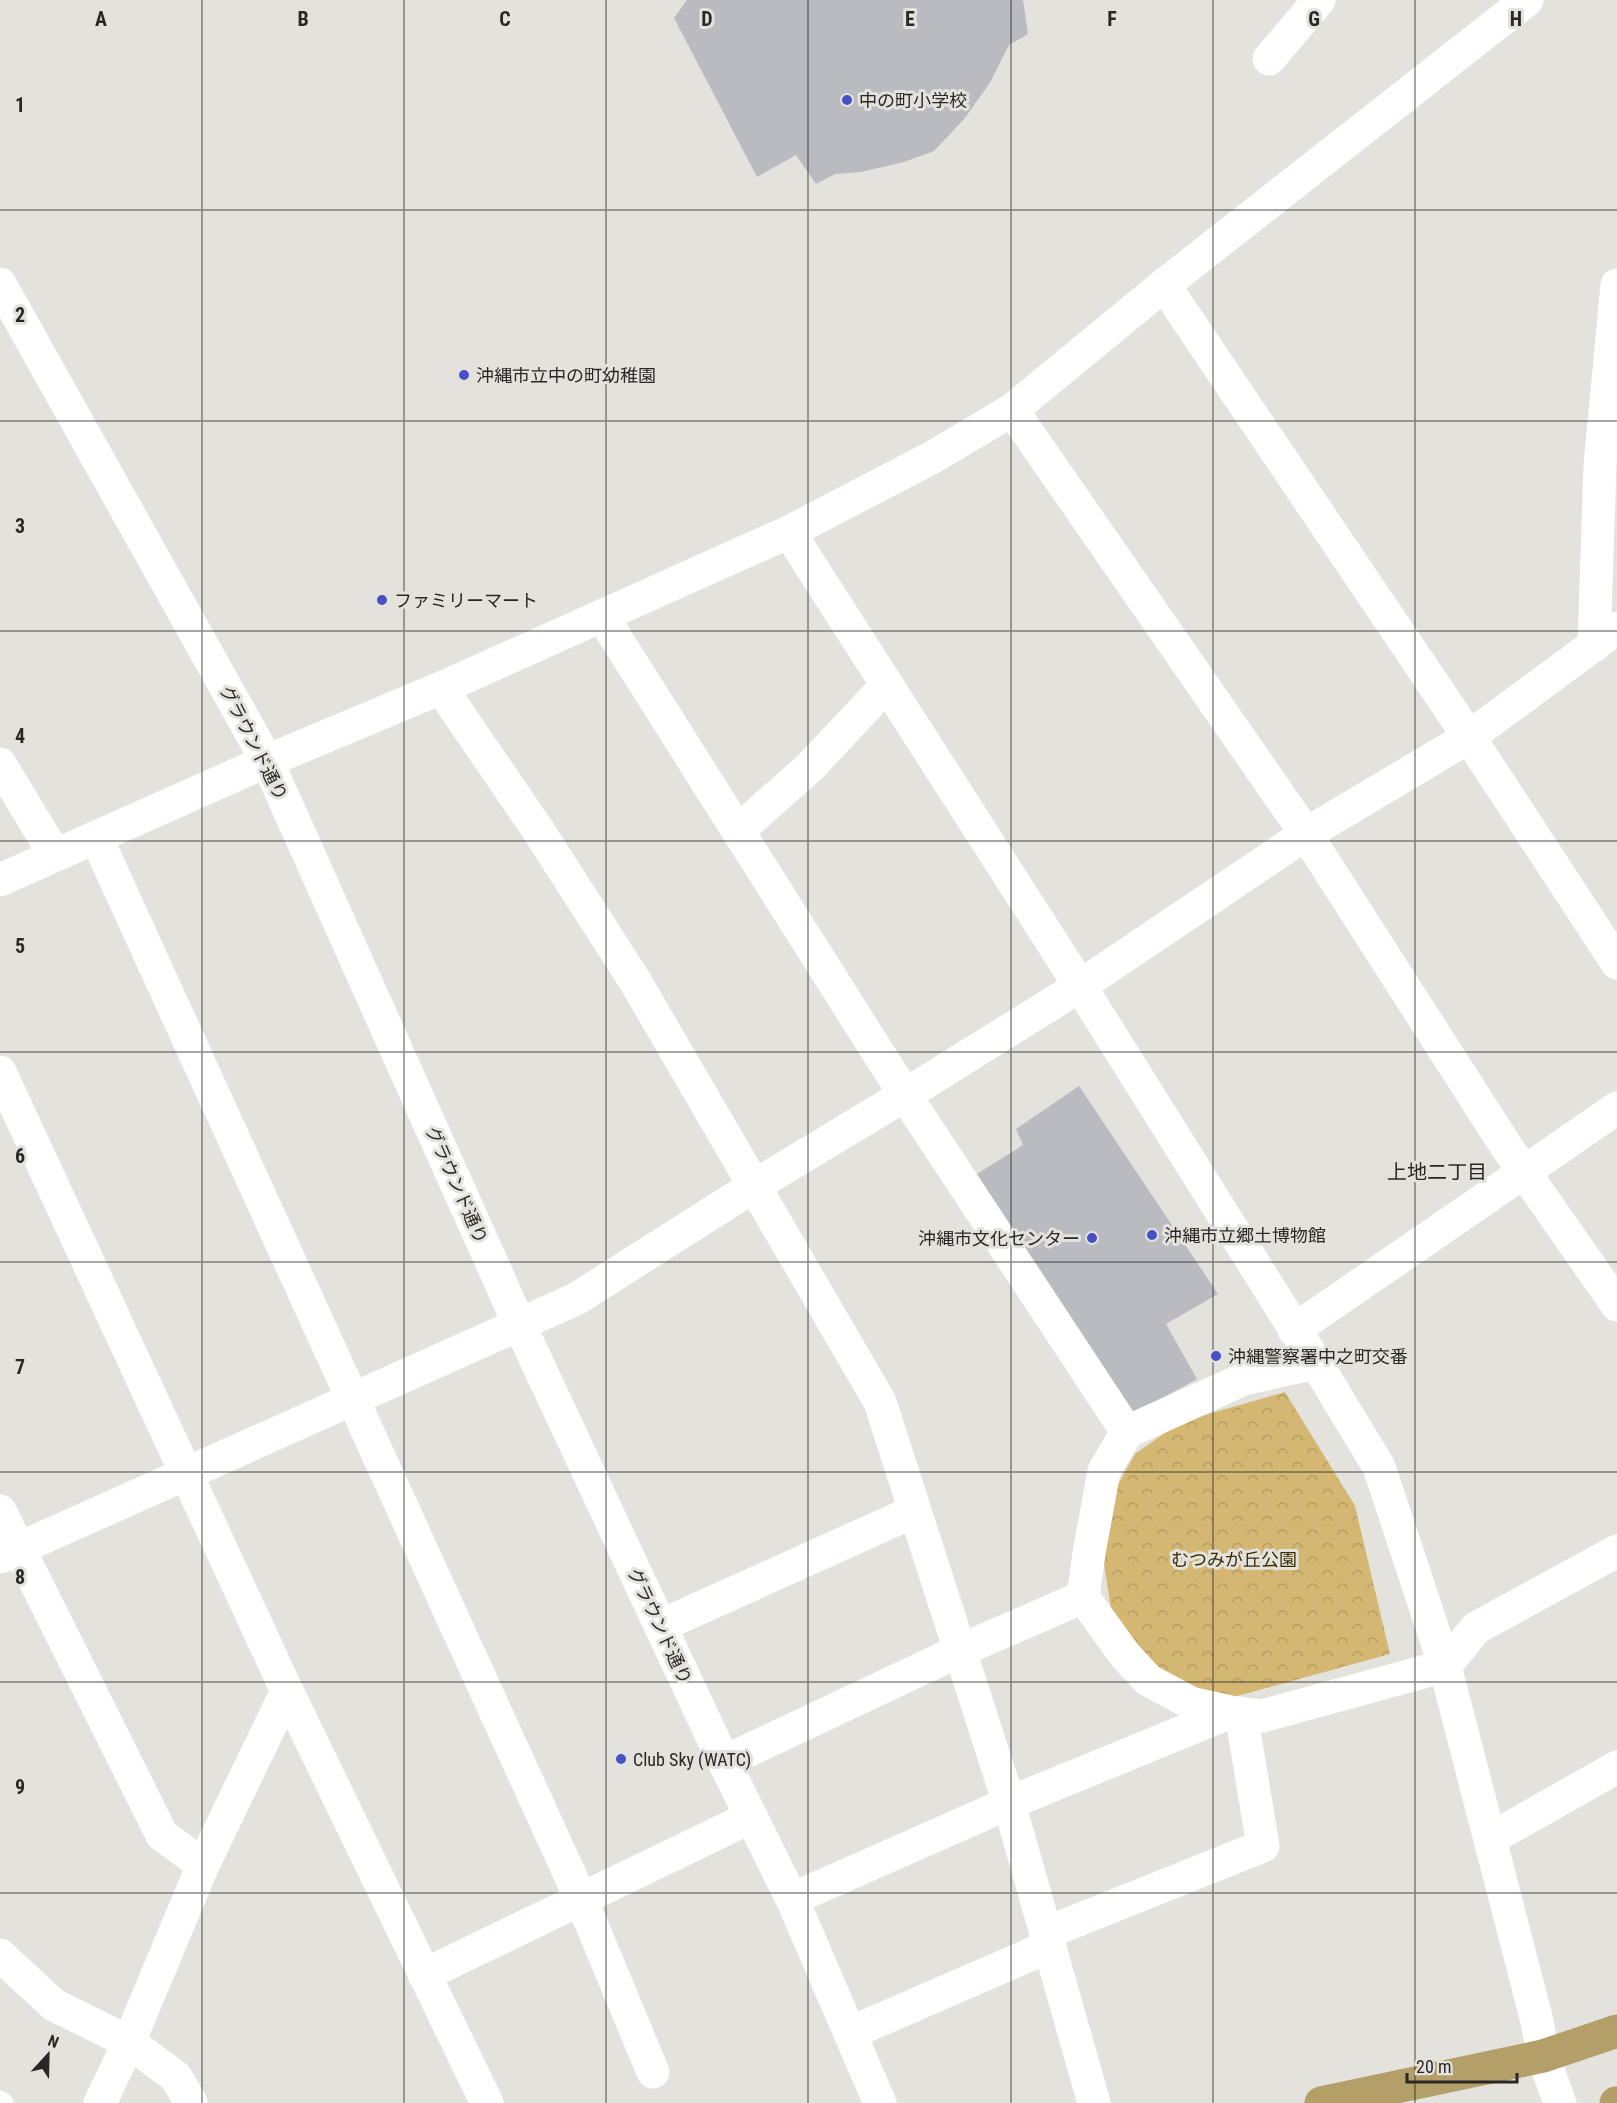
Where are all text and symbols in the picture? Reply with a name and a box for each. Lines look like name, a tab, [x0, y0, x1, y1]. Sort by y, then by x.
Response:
text: A	[95, 7, 107, 31]
text: B	[297, 7, 309, 31]
text: C	[499, 7, 511, 31]
text: D	[701, 7, 713, 31]
text: E	[905, 7, 915, 31]
text: F	[1107, 7, 1117, 31]
text: G	[1308, 7, 1320, 31]
text: H	[1510, 7, 1522, 31]
place label: 中の町小学校	[859, 90, 967, 111]
text: 1	[15, 93, 25, 117]
marker: 中の町小学校	[840, 93, 854, 107]
text: 2	[15, 303, 25, 327]
place label: 沖縄市立中の町幼稚園	[476, 365, 656, 386]
marker: 沖縄市立中の町幼稚園	[457, 368, 471, 382]
text: 3	[15, 514, 25, 538]
place label: ファミリーマート	[394, 590, 538, 611]
marker: ファミリーマート	[375, 593, 389, 607]
street label: グラウンド通り	[216, 682, 292, 804]
text: 4	[15, 724, 25, 748]
text: 5	[15, 934, 25, 958]
street label: グラウンド通り	[422, 1123, 492, 1247]
text: 6	[15, 1144, 25, 1168]
district label: 上地二丁目	[1387, 1160, 1487, 1184]
place label: 沖縄市立郷土博物館	[1164, 1225, 1326, 1246]
place label: 沖縄市文化センター	[918, 1228, 1080, 1249]
marker: 沖縄市立郷土博物館	[1145, 1228, 1159, 1242]
marker: 沖縄市文化センター	[1085, 1231, 1099, 1245]
place label: 沖縄警察署中之町交番	[1228, 1346, 1408, 1367]
marker: 沖縄警察署中之町交番	[1209, 1349, 1223, 1363]
text: 7	[15, 1355, 25, 1379]
park label: むつみが丘公園	[1171, 1549, 1297, 1570]
street label: グラウンド通り	[624, 1564, 696, 1688]
text: 8	[15, 1565, 25, 1589]
place label: Club Sky (WATC)	[633, 1749, 751, 1771]
marker: Club Sky (WATC)	[614, 1752, 628, 1766]
text: 9	[15, 1775, 25, 1799]
north arrow	[18, 2025, 78, 2085]
text: N	[45, 2031, 62, 2052]
scale bar	[1407, 2046, 1516, 2084]
text: 20 m	[1416, 2056, 1451, 2077]

